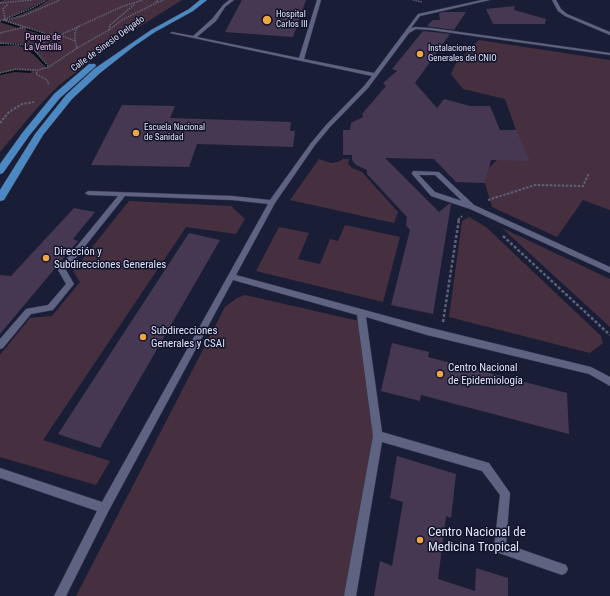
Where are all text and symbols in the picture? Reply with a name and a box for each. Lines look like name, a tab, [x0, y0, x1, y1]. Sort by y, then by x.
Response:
place label: Hospital Carlos III	[276, 10, 308, 31]
street label: Calle de Sinesio Delgado	[69, 14, 147, 74]
marker: Hospital Carlos III	[261, 14, 273, 26]
park label: Parque de La Ventilla	[24, 33, 62, 54]
place label: Instalaciones Generales del CNIO	[428, 44, 497, 65]
marker: Instalaciones Generales del CNIO	[415, 49, 425, 59]
place label: Escuela Nacional de Sanidad	[144, 123, 205, 144]
marker: Escuela Nacional de Sanidad	[131, 128, 141, 138]
place label: Dirección y Subdirecciones Generales	[54, 245, 166, 271]
marker: Dirección y Subdirecciones Generales	[41, 253, 51, 263]
place label: Subdirecciones Generales y CSAI	[151, 324, 225, 350]
marker: Subdirecciones Generales y CSAI	[138, 332, 148, 342]
place label: Centro Nacional de Epidemiología	[448, 361, 523, 387]
marker: Centro Nacional de Epidemiología	[435, 369, 445, 379]
place label: Centro Nacional de Medicina Tropical	[428, 525, 526, 556]
marker: Centro Nacional de Medicina Tropical	[415, 535, 425, 545]

